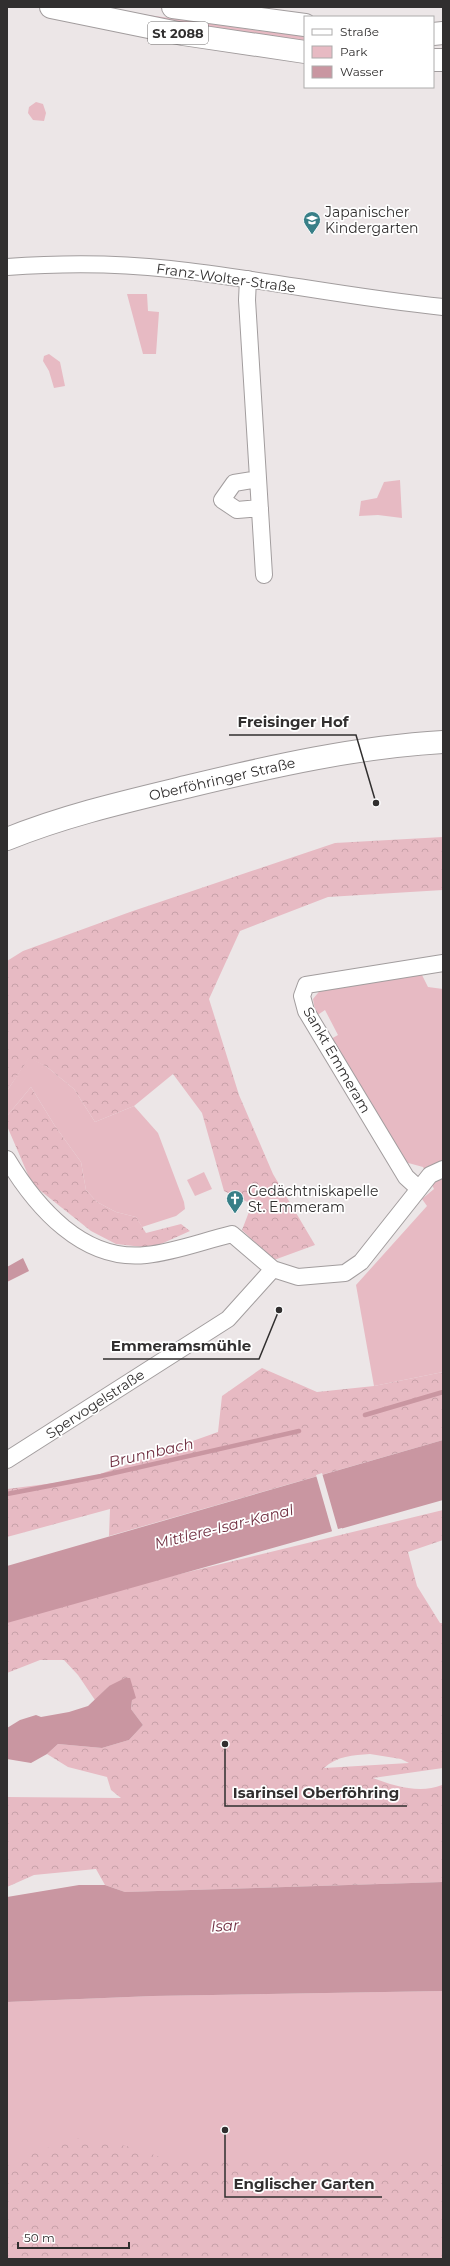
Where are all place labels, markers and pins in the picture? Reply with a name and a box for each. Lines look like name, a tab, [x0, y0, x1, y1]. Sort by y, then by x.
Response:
place label: Japanischer Kindergarten	[324, 203, 419, 237]
school or university icon: Japanischer Kindergarten	[302, 210, 322, 235]
callout: Freisinger Hof	[229, 708, 356, 735]
place label: Gedächtniskapelle St. Emmeram	[248, 1182, 378, 1216]
church icon: Gedächtniskapelle St. Emmeram	[225, 1189, 245, 1214]
callout: Emmeramsmühle	[103, 1332, 259, 1359]
callout: Isarinsel Oberföhring	[225, 1779, 407, 1806]
callout: Englischer Garten	[225, 2170, 382, 2197]

